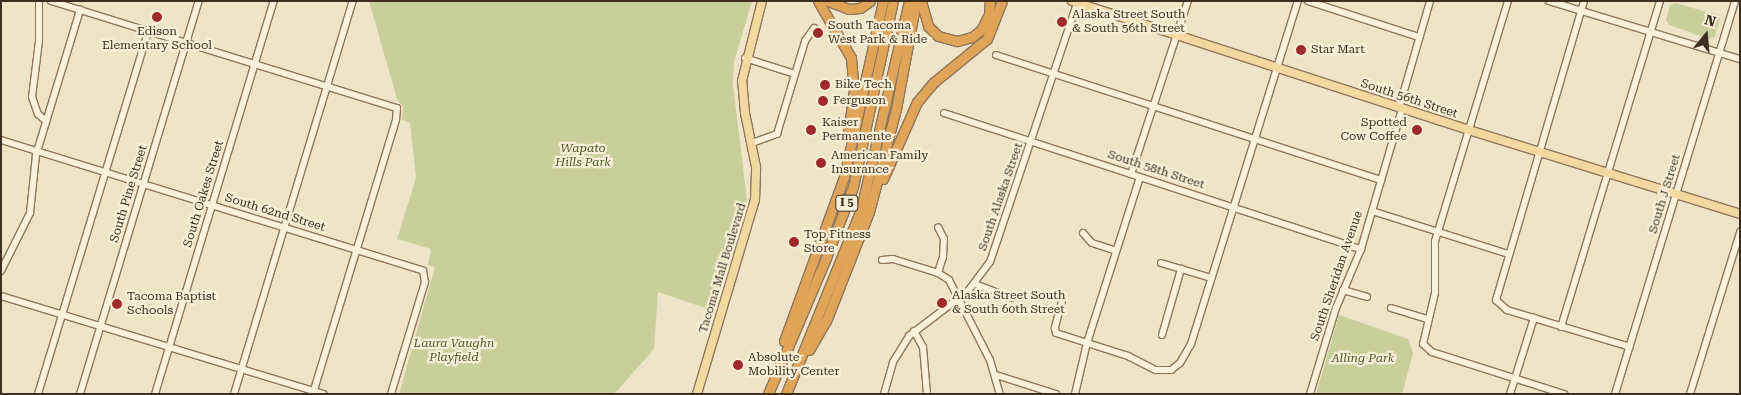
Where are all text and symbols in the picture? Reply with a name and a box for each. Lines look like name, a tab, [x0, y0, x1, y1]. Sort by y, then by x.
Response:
place label: Alaska Street South & South 56th Street	[1072, 8, 1185, 36]
north arrow	[1681, 10, 1731, 60]
marker: Edison Elementary School	[151, 11, 163, 23]
text: N	[1703, 11, 1718, 30]
marker: Alaska Street South & South 56th Street	[1056, 16, 1068, 28]
place label: South Tacoma West Park & Ride	[828, 19, 927, 47]
place label: Edison Elementary School	[102, 25, 212, 53]
marker: South Tacoma West Park & Ride	[812, 27, 824, 39]
place label: Star Mart	[1311, 43, 1365, 57]
marker: Star Mart	[1295, 44, 1307, 56]
street label: South 56th Street	[1359, 77, 1459, 121]
place label: Bike Tech	[835, 78, 892, 92]
marker: Bike Tech	[819, 79, 831, 91]
place label: Ferguson	[833, 94, 886, 108]
marker: Ferguson	[817, 95, 829, 107]
place label: Kaiser Permanente	[822, 116, 891, 144]
place label: Spotted Cow Coffee	[1340, 116, 1407, 144]
marker: Kaiser Permanente	[804, 123, 818, 137]
marker: Spotted Cow Coffee	[1411, 124, 1423, 136]
street label: South Oakes Street	[181, 139, 227, 249]
street label: South Alaska Street	[976, 141, 1026, 253]
park label: Wapato Hills Park	[555, 142, 611, 170]
street label: South Pine Street	[107, 144, 151, 244]
street label: South 58th Street	[1106, 148, 1206, 192]
place label: American Family Insurance	[831, 149, 928, 177]
street label: South J Street	[1646, 153, 1684, 235]
marker: American Family Insurance	[815, 157, 827, 169]
street label: South 62nd Street	[223, 191, 327, 235]
road number: I 5	[834, 194, 860, 212]
street label: Tacoma Mall Boulevard	[696, 201, 750, 335]
street label: South Sheridan Avenue	[1308, 209, 1366, 343]
place label: Top Fitness Store	[804, 228, 871, 256]
marker: Top Fitness Store	[788, 236, 800, 248]
place label: Alaska Street South & South 60th Street	[952, 289, 1065, 317]
place label: Tacoma Baptist Schools	[127, 290, 216, 318]
marker: Alaska Street South & South 60th Street	[936, 297, 948, 309]
marker: Tacoma Baptist Schools	[111, 298, 123, 310]
park label: Laura Vaughn Playfield	[414, 337, 494, 365]
place label: Absolute Mobility Center	[748, 351, 839, 379]
park label: Alling Park	[1332, 352, 1394, 366]
marker: Absolute Mobility Center	[732, 359, 744, 371]

